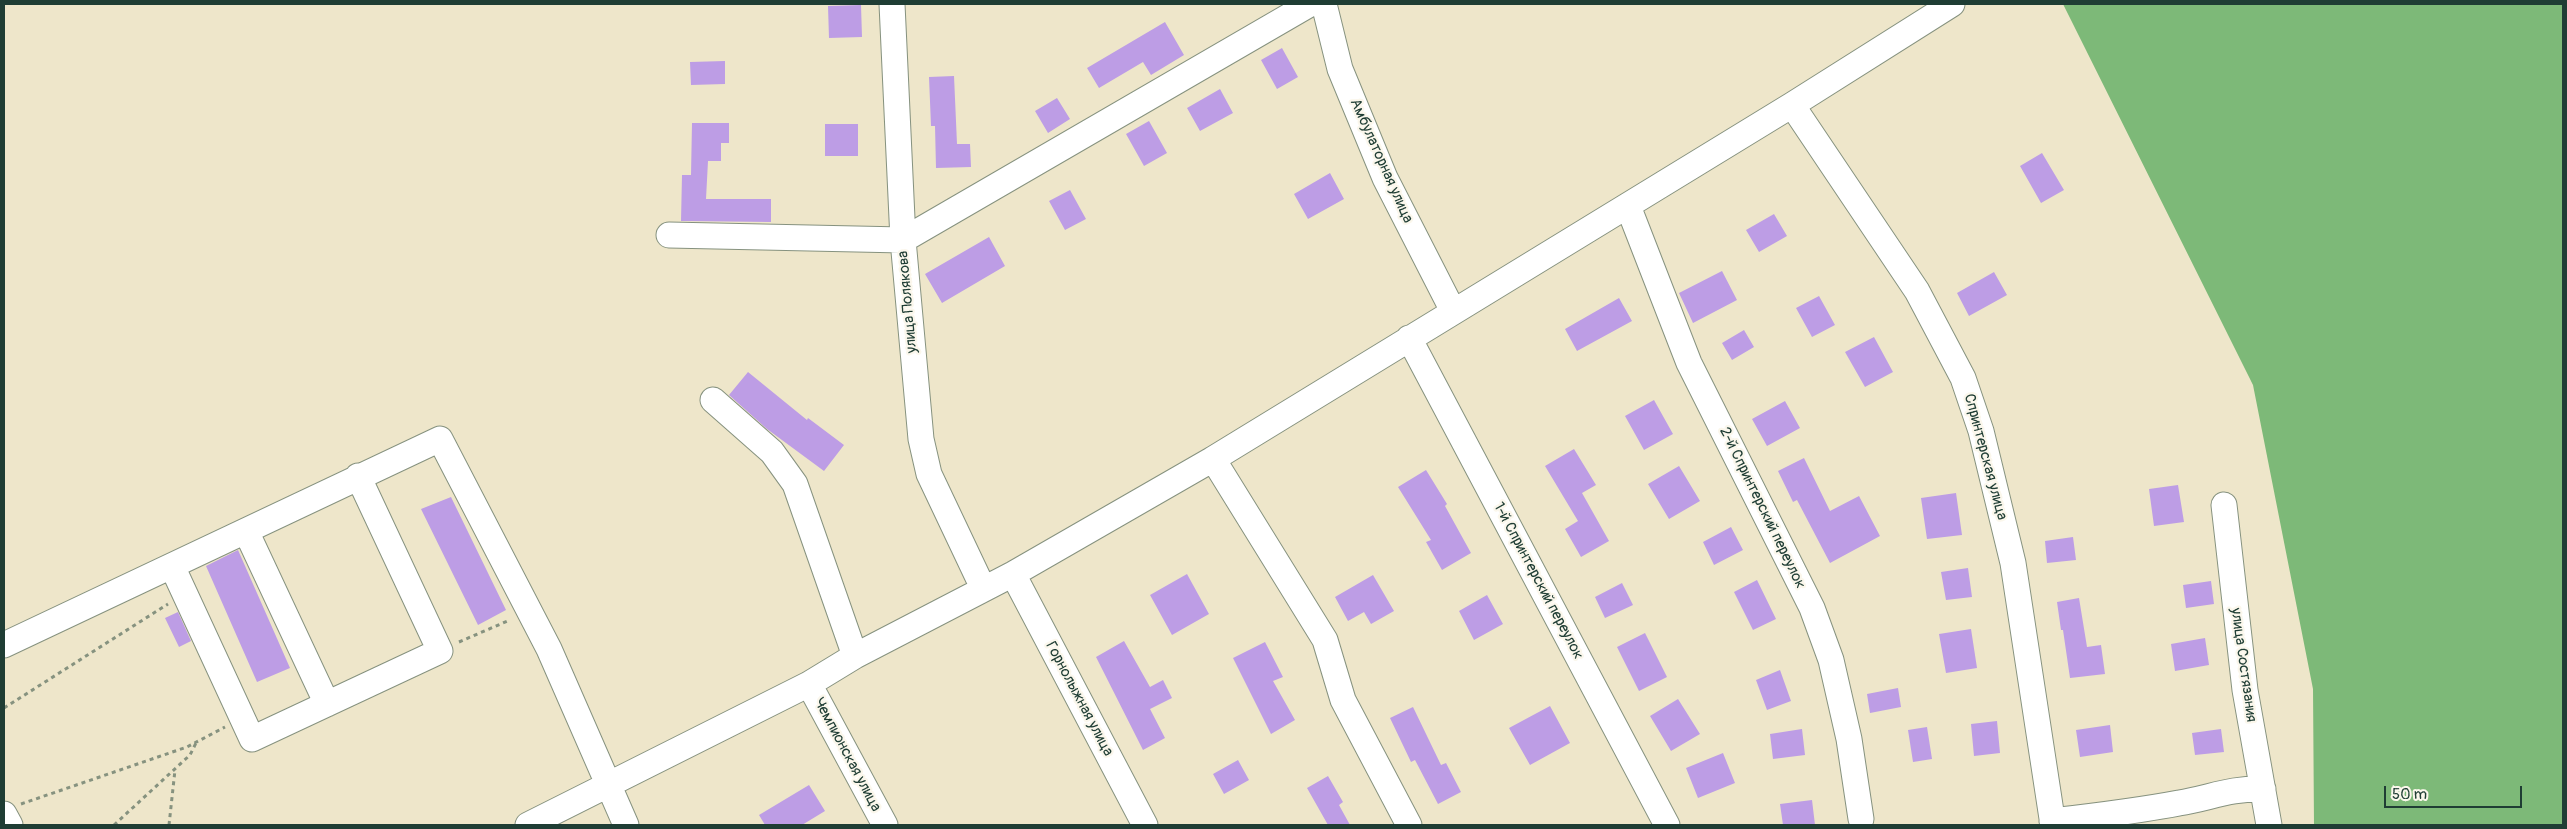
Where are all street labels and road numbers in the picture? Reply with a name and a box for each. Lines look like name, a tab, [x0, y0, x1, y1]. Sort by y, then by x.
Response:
street label: Амбулаторная улица	[1345, 96, 1417, 226]
street label: улица Полякова	[895, 250, 921, 354]
street label: Спринтерская улица	[1959, 392, 2011, 522]
street label: 2-й Спринтерский переулок	[1715, 424, 1809, 592]
street label: 1-й Спринтерский переулок	[1489, 500, 1587, 662]
street label: улица Состязания	[2226, 607, 2260, 723]
street label: Горнолыжная улица	[1041, 639, 1117, 759]
street label: Чемпионская улица	[809, 695, 885, 815]

